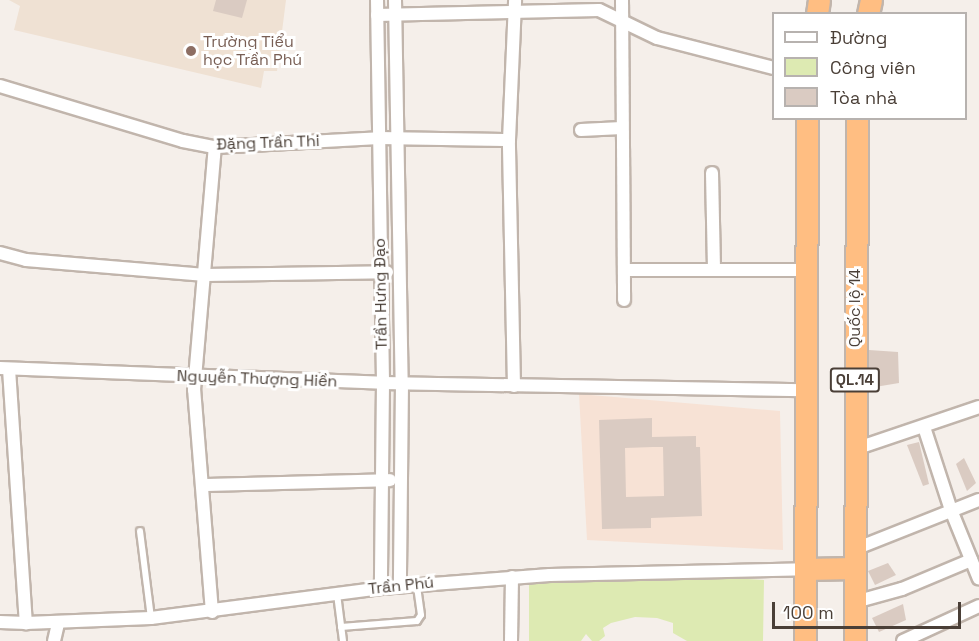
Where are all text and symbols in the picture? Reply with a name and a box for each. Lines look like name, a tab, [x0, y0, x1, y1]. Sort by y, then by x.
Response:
legend	[772, 12, 967, 120]
text: Đường	[830, 26, 887, 49]
place label: Trường Tiểu học Trần Phú	[203, 32, 303, 70]
marker: Trường Tiểu học Trần Phú	[184, 44, 198, 58]
text: Công viên	[830, 56, 916, 79]
text: Tòa nhà	[830, 86, 897, 109]
street label: Đặng Trần Thi	[216, 132, 320, 154]
street label: Trần Hưng Đạo	[370, 238, 392, 350]
street label: Quốc lộ 14	[845, 269, 865, 347]
street label: Nguyễn Thượng Hiền	[176, 367, 338, 391]
road number: QL.14	[830, 368, 880, 392]
street label: Trần Phú	[367, 573, 435, 599]
scale bar	[775, 590, 964, 628]
text: 100 m	[783, 601, 834, 624]

